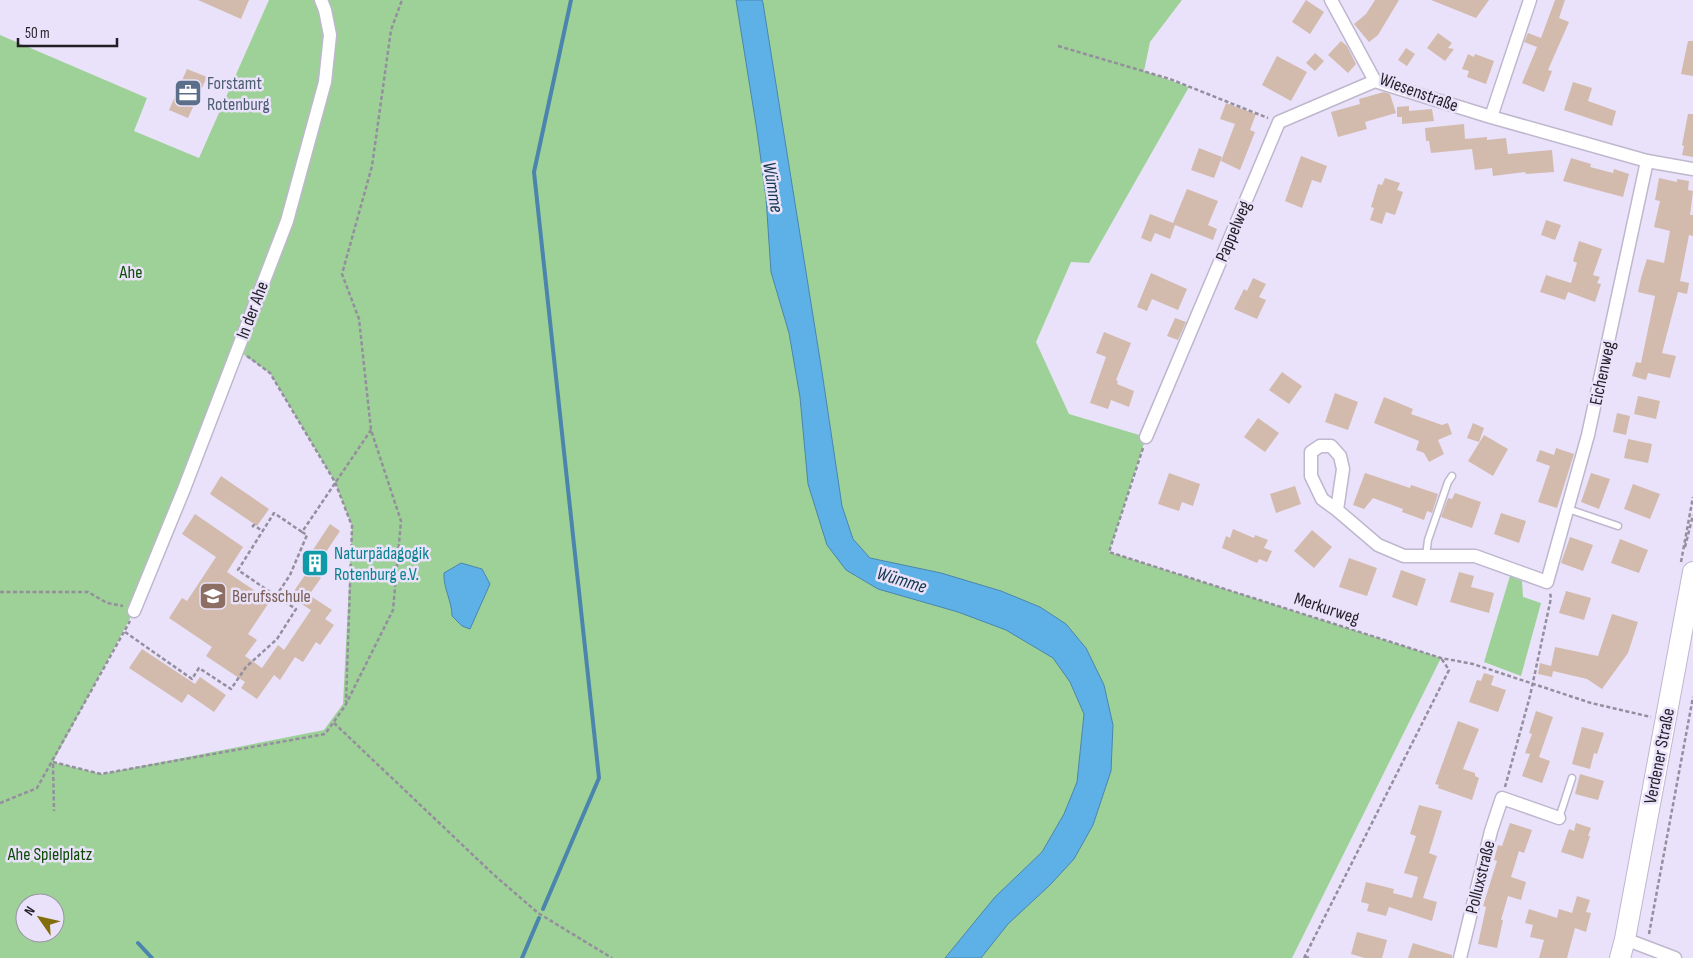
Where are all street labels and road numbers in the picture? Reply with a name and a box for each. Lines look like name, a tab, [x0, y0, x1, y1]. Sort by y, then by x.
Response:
street label: Wiesenstraße	[1377, 69, 1461, 116]
street label: Pappelweg	[1211, 198, 1256, 265]
street label: In der Ahe	[232, 278, 273, 342]
street label: Eichenweg	[1585, 339, 1620, 407]
street label: Merkurweg	[1292, 588, 1362, 629]
street label: Verdener Straße	[1640, 706, 1679, 806]
street label: Polluxstraße	[1461, 838, 1500, 916]

